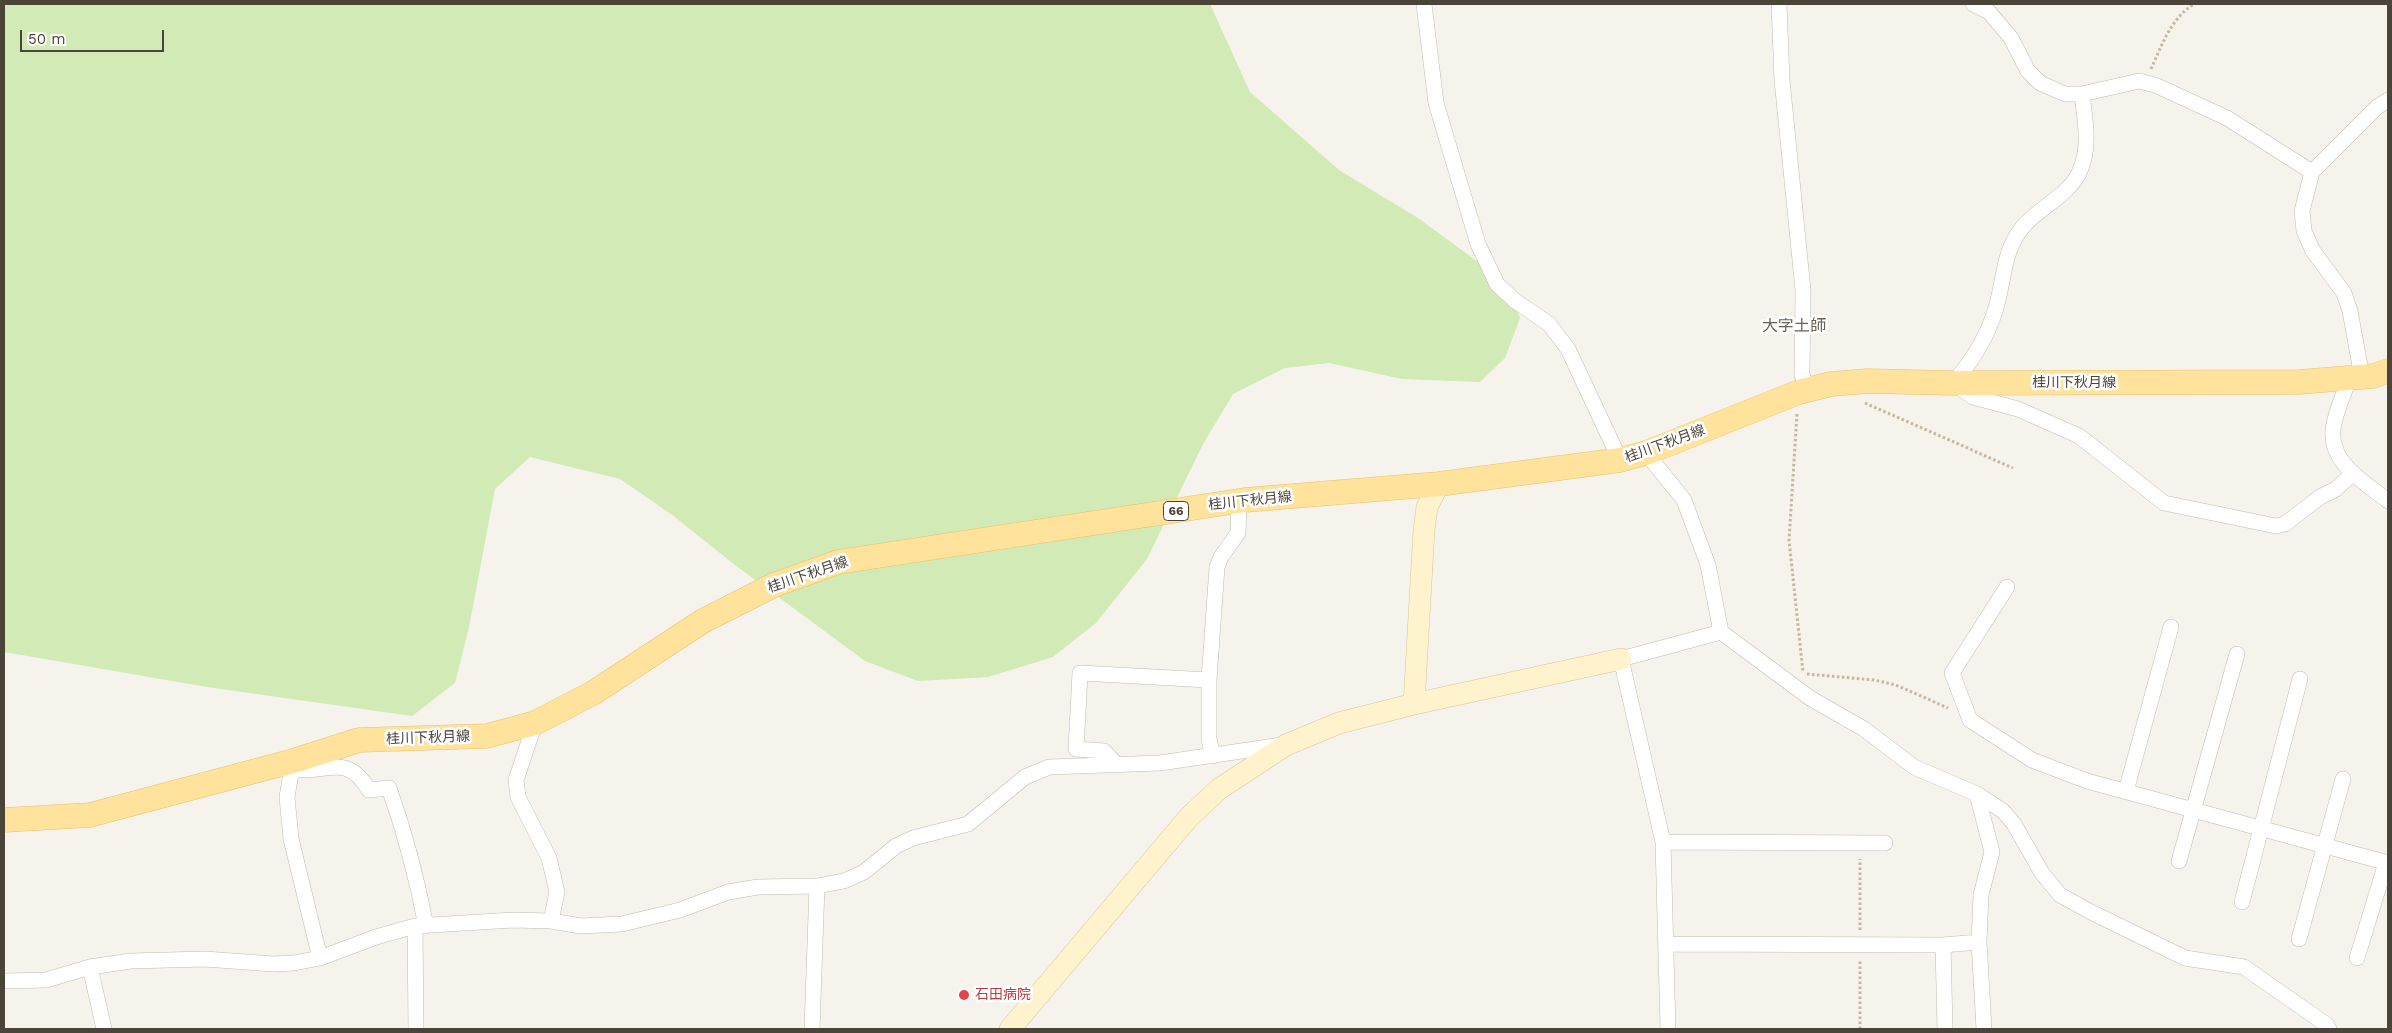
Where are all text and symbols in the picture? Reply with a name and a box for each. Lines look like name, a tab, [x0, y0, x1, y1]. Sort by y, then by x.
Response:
scale bar	[22, 20, 166, 52]
text: 50 m	[28, 30, 65, 48]
district label: 大字土師	[1762, 316, 1826, 336]
street label: 桂川下秋月線	[2032, 375, 2116, 391]
street label: 桂川下秋月線	[1623, 422, 1707, 466]
street label: 桂川下秋月線	[1207, 488, 1293, 514]
road number: 66	[1164, 502, 1188, 520]
street label: 桂川下秋月線	[766, 553, 850, 597]
street label: 桂川下秋月線	[386, 728, 470, 748]
place label: 石田病院	[975, 987, 1031, 1003]
marker: 石田病院	[957, 988, 971, 1002]

